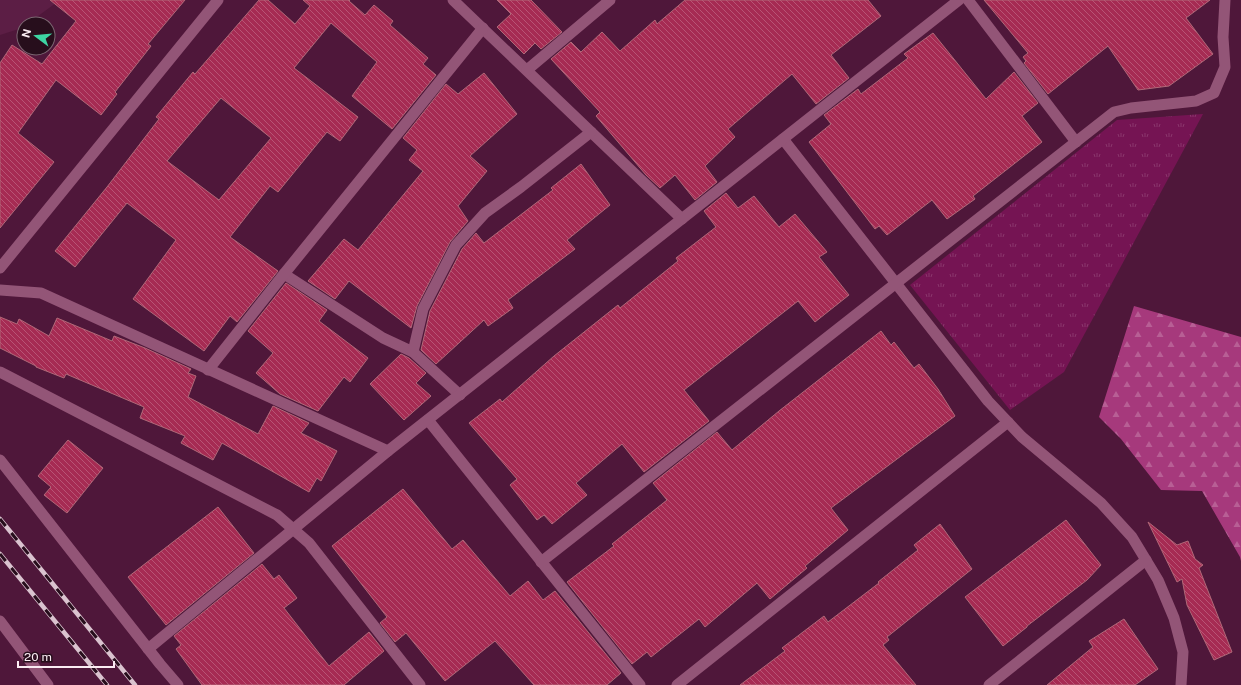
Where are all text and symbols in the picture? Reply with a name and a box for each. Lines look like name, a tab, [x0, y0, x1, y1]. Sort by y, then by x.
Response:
north arrow	[16, 16, 56, 56]
text: N	[19, 27, 33, 39]
scale bar	[18, 643, 114, 669]
text: 20 m	[24, 650, 52, 664]

